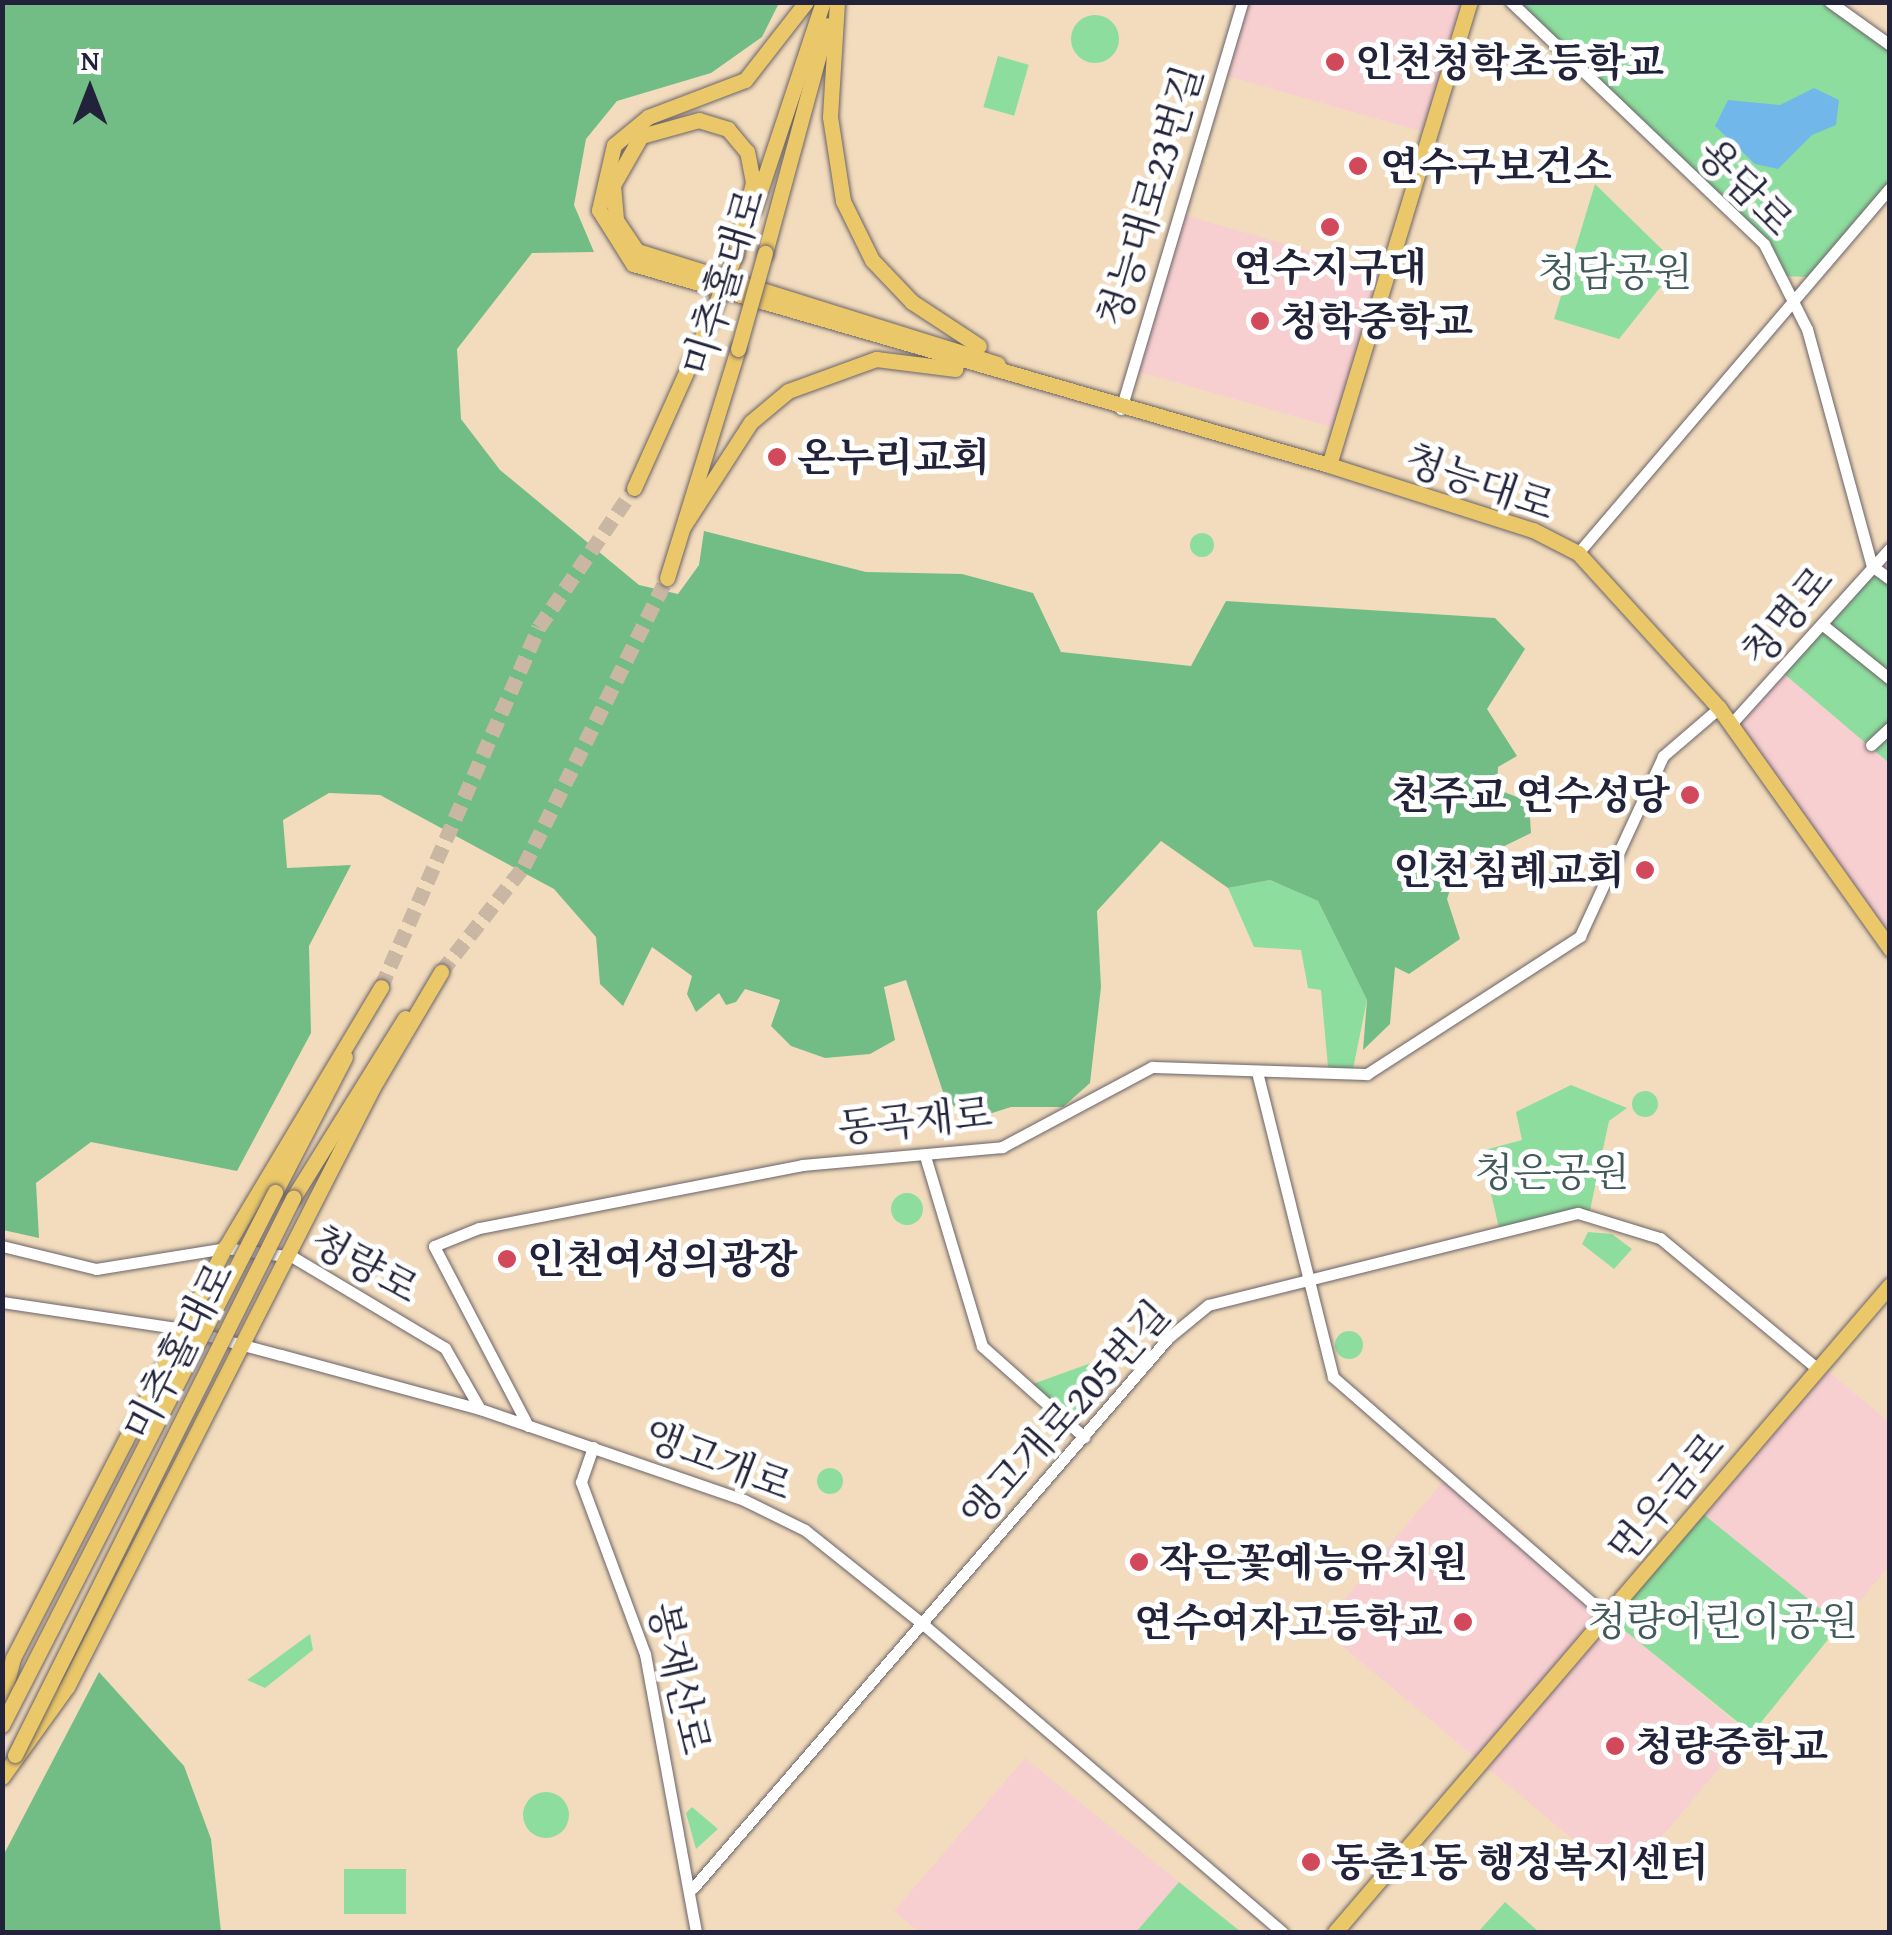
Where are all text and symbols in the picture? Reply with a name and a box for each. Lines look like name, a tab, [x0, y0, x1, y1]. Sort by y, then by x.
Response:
place label: 인천청학초등학교	[1355, 38, 1664, 86]
text: N	[81, 39, 99, 80]
north arrow	[40, 40, 140, 140]
marker: 인천청학초등학교	[1324, 51, 1346, 73]
street label: 청능대로23번길	[1088, 60, 1212, 332]
street label: 용담로	[1688, 129, 1804, 245]
place label: 연수구보건소	[1380, 142, 1612, 190]
marker: 연수구보건소	[1345, 153, 1371, 179]
street label: 미추홀대로	[672, 183, 774, 381]
marker: 연수지구대	[1319, 216, 1341, 238]
place label: 연수지구대	[1233, 243, 1427, 291]
park label: 청담공원	[1538, 248, 1692, 296]
place label: 청학중학교	[1280, 297, 1473, 345]
marker: 청학중학교	[1249, 310, 1271, 332]
place label: 온누리교회	[797, 433, 990, 481]
street label: 청능대로	[1399, 434, 1561, 530]
marker: 온누리교회	[766, 446, 788, 468]
street label: 청명로	[1731, 556, 1843, 676]
place label: 천주교 연수성당	[1391, 771, 1670, 819]
marker: 천주교 연수성당	[1679, 784, 1701, 806]
place label: 인천침례교회	[1393, 846, 1625, 894]
marker: 인천침례교회	[1634, 859, 1656, 881]
street label: 동곡재로	[836, 1088, 994, 1152]
park label: 청은공원	[1475, 1148, 1629, 1196]
street label: 청량로	[303, 1215, 427, 1313]
place label: 인천여성의광장	[527, 1235, 797, 1283]
marker: 인천여성의광장	[496, 1248, 518, 1270]
street label: 미추홀대로	[113, 1254, 243, 1448]
street label: 앵고개로205번길	[950, 1290, 1180, 1538]
street label: 앵고개로	[637, 1410, 799, 1510]
street label: 먼우금로	[1598, 1422, 1734, 1572]
place label: 작은꽃예능유치원	[1159, 1538, 1468, 1586]
marker: 작은꽃예능유치원	[1128, 1551, 1150, 1573]
street label: 봉재산로	[639, 1597, 721, 1759]
park label: 청량어린이공원	[1588, 1597, 1858, 1645]
place label: 연수여자고등학교	[1134, 1598, 1443, 1646]
marker: 연수여자고등학교	[1452, 1611, 1474, 1633]
place label: 청량중학교	[1635, 1722, 1828, 1770]
marker: 청량중학교	[1604, 1735, 1626, 1757]
place label: 동춘1동 행정복지센터	[1331, 1838, 1708, 1886]
marker: 동춘1동 행정복지센터	[1300, 1851, 1322, 1873]

